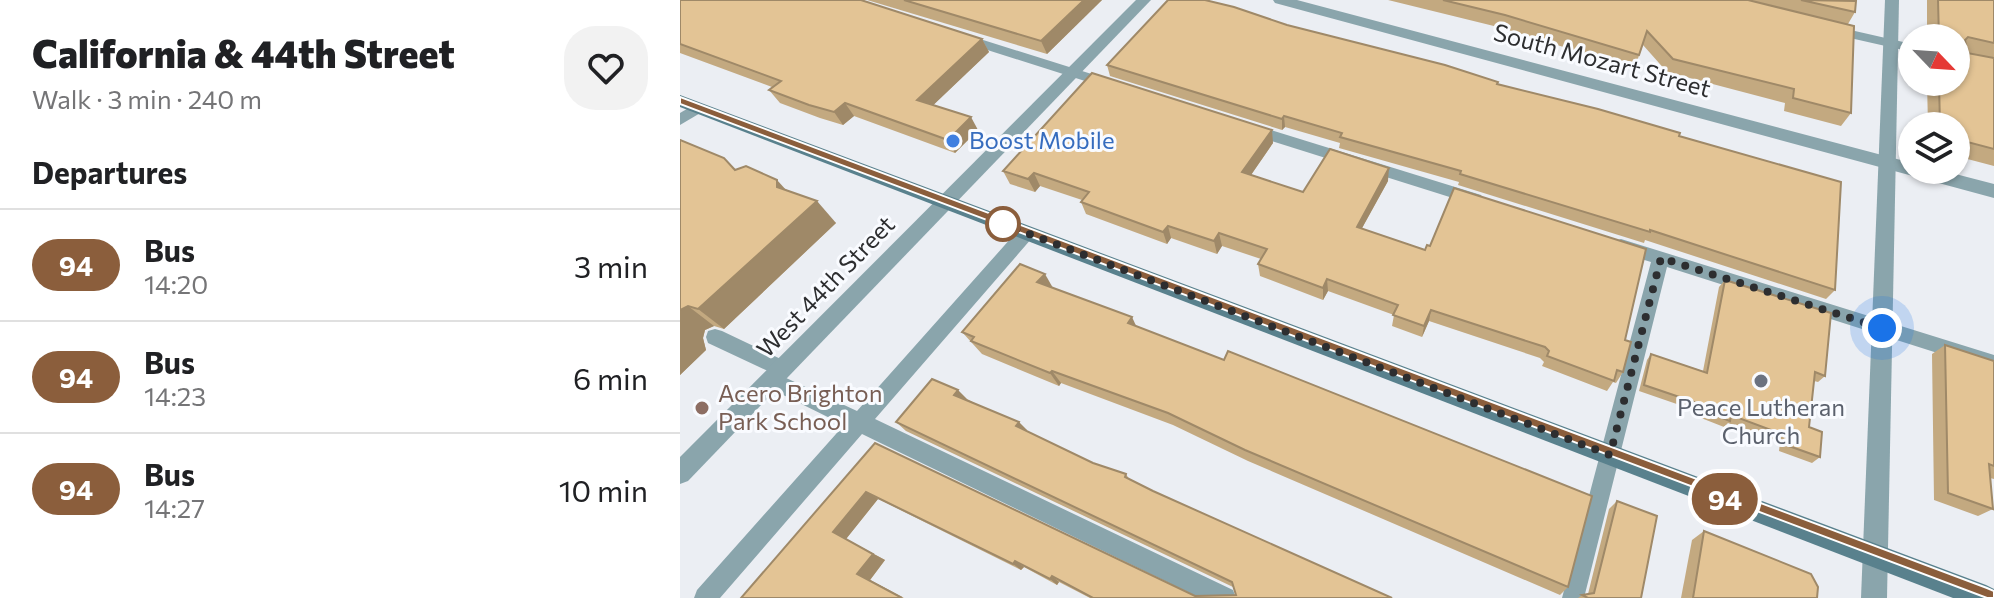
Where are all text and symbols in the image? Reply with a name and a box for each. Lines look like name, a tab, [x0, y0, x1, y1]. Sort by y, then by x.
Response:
street label: South Mozart Street	[1491, 17, 1714, 103]
north arrow	[1898, 24, 1970, 96]
map controls	[1898, 24, 1970, 184]
button: heart	[564, 26, 648, 110]
text: California & 44th Street	[32, 29, 455, 76]
text: Walk · 3 min · 240 m	[32, 83, 262, 114]
button: layers	[1898, 112, 1970, 184]
place label: Boost Mobile	[969, 125, 1115, 154]
marker: Boost Mobile	[944, 132, 962, 150]
text: Departures	[32, 153, 187, 190]
unlabelled marker	[986, 207, 1020, 241]
street label: West 44th Street	[750, 209, 900, 363]
text: Bus	[144, 231, 195, 268]
text: 3 min	[574, 247, 648, 284]
text: 94	[59, 248, 93, 282]
text: 14:20	[144, 268, 208, 299]
your location	[1862, 308, 1902, 348]
text: Bus	[144, 343, 195, 380]
text: 6 min	[573, 359, 648, 396]
text: 94	[59, 360, 93, 394]
marker: Peace Lutheran Church	[1752, 372, 1770, 390]
place label: Acero Brighton Park School	[718, 378, 882, 435]
text: 14:23	[144, 380, 206, 411]
place label: Peace Lutheran Church	[1677, 392, 1845, 449]
marker: Acero Brighton Park School	[693, 399, 711, 417]
text: Bus	[144, 455, 195, 492]
text: 10 min	[559, 471, 648, 508]
text: 94	[59, 472, 93, 506]
line badge: 94	[1689, 473, 1761, 525]
text: 94	[1708, 482, 1742, 516]
text: 14:27	[144, 492, 205, 523]

